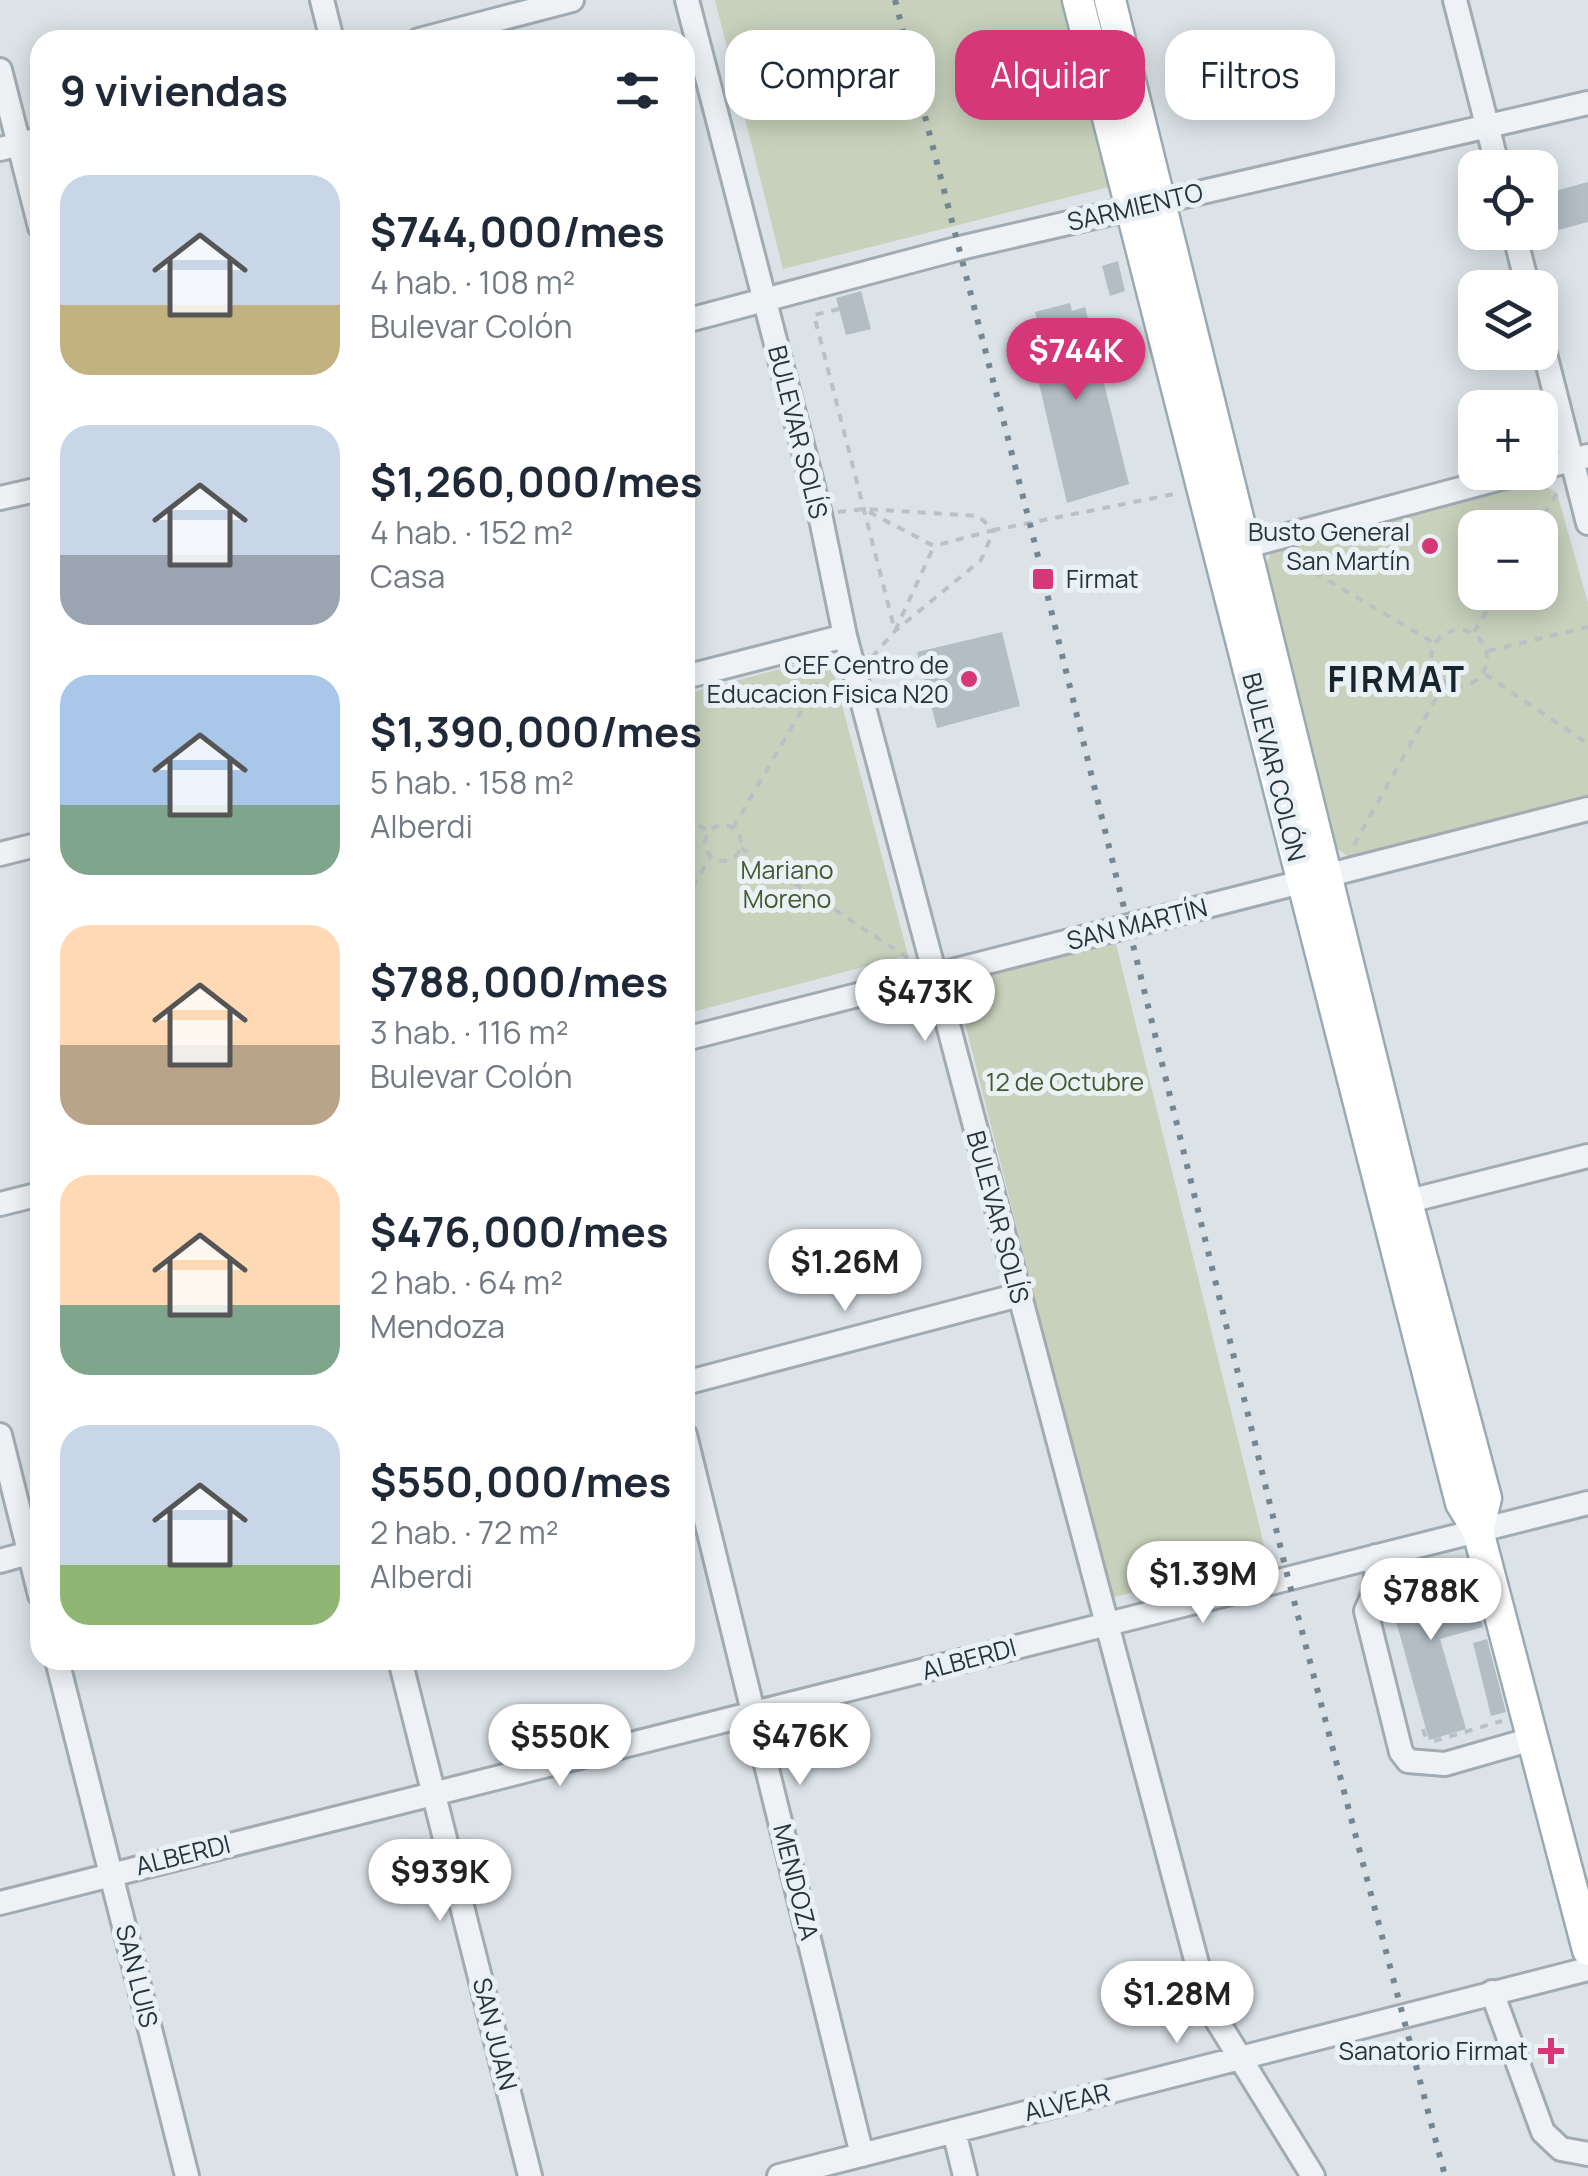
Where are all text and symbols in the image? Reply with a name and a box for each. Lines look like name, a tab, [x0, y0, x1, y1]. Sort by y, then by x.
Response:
chip: Comprar	[725, 30, 935, 120]
chip: Alquilar	[955, 30, 1145, 120]
chip: Filtros	[1165, 30, 1335, 120]
text: 9 viviendas	[60, 61, 288, 119]
icon: filters	[610, 63, 665, 118]
map controls	[1458, 150, 1558, 610]
button: locate	[1458, 150, 1558, 250]
street label: SARMIENTO	[1064, 174, 1206, 239]
text: $744,000/mes	[370, 202, 665, 260]
icon: home	[140, 215, 260, 335]
text: 4 hab. · 108 m²	[370, 260, 575, 304]
button: layers	[1458, 270, 1558, 370]
text: Bulevar Colón	[370, 304, 572, 348]
pin: $744K	[1006, 318, 1146, 403]
text: $744K	[1028, 328, 1124, 372]
street label: BULEVAR SOLÍS	[760, 342, 837, 522]
button: +	[1458, 390, 1558, 490]
text: $1,260,000/mes	[370, 452, 703, 510]
icon: home	[140, 465, 260, 585]
text: 4 hab. · 152 m²	[370, 510, 573, 554]
button: −	[1458, 510, 1558, 610]
place label: Busto General San Martín	[1248, 514, 1410, 578]
marker: Busto General San Martín	[1419, 535, 1441, 557]
text: Casa	[370, 554, 445, 598]
place label: Firmat	[1066, 561, 1139, 596]
marker: Firmat	[1030, 566, 1056, 592]
place label: CEF Centro de Educacion Fisica N20	[707, 647, 949, 711]
district label: FIRMAT	[1328, 655, 1466, 703]
marker: CEF Centro de Educacion Fisica N20	[958, 668, 980, 690]
street label: BULEVAR COLÓN	[1234, 669, 1315, 865]
text: $1,390,000/mes	[370, 702, 702, 760]
icon: home	[140, 715, 260, 835]
text: 5 hab. · 158 m²	[370, 760, 574, 804]
text: Alberdi	[370, 804, 473, 848]
park label: Mariano Moreno	[740, 852, 834, 916]
street label: SAN MARTÍN	[1063, 889, 1211, 958]
text: $788,000/mes	[370, 952, 668, 1010]
pin: $473K	[855, 959, 995, 1044]
icon: home	[140, 965, 260, 1085]
text: $473K	[877, 969, 973, 1013]
text: 3 hab. · 116 m²	[370, 1010, 569, 1054]
text: Bulevar Colón	[370, 1054, 572, 1098]
park label: 12 de Octubre	[986, 1064, 1144, 1099]
street label: BULEVAR SOLÍS	[959, 1127, 1038, 1307]
text: $476,000/mes	[370, 1202, 668, 1260]
icon: home	[140, 1215, 260, 1335]
pin: $1.26M	[764, 1229, 926, 1314]
text: $1.26M	[791, 1239, 899, 1283]
text: 2 hab. · 64 m²	[370, 1260, 563, 1304]
text: Mendoza	[370, 1304, 505, 1348]
text: $550,000/mes	[370, 1452, 671, 1510]
icon: home	[140, 1465, 260, 1585]
text: 2 hab. · 72 m²	[370, 1510, 559, 1554]
pin: $1.39M	[1122, 1541, 1284, 1626]
text: $1.39M	[1149, 1551, 1257, 1595]
text: Alberdi	[370, 1554, 473, 1598]
pin: $788K	[1361, 1558, 1501, 1643]
text: $788K	[1382, 1568, 1480, 1612]
street label: ALBERDI	[918, 1629, 1020, 1688]
pin: $476K	[730, 1703, 870, 1788]
pin: $550K	[490, 1704, 630, 1789]
text: $476K	[751, 1713, 849, 1757]
text: $550K	[510, 1714, 610, 1758]
street label: MENDOZA	[765, 1820, 828, 1944]
street label: ALBERDI	[132, 1826, 234, 1883]
pin: $939K	[370, 1839, 510, 1924]
text: $939K	[390, 1849, 490, 1893]
street label: SAN LUIS	[108, 1921, 167, 2031]
pin: $1.28M	[1096, 1961, 1258, 2046]
text: $1.28M	[1123, 1971, 1231, 2015]
street label: SAN JUAN	[465, 1974, 526, 2094]
place label: Sanatorio Firmat	[1338, 2033, 1528, 2068]
marker: Sanatorio Firmat	[1538, 2038, 1564, 2064]
street label: ALVEAR	[1020, 2074, 1114, 2129]

